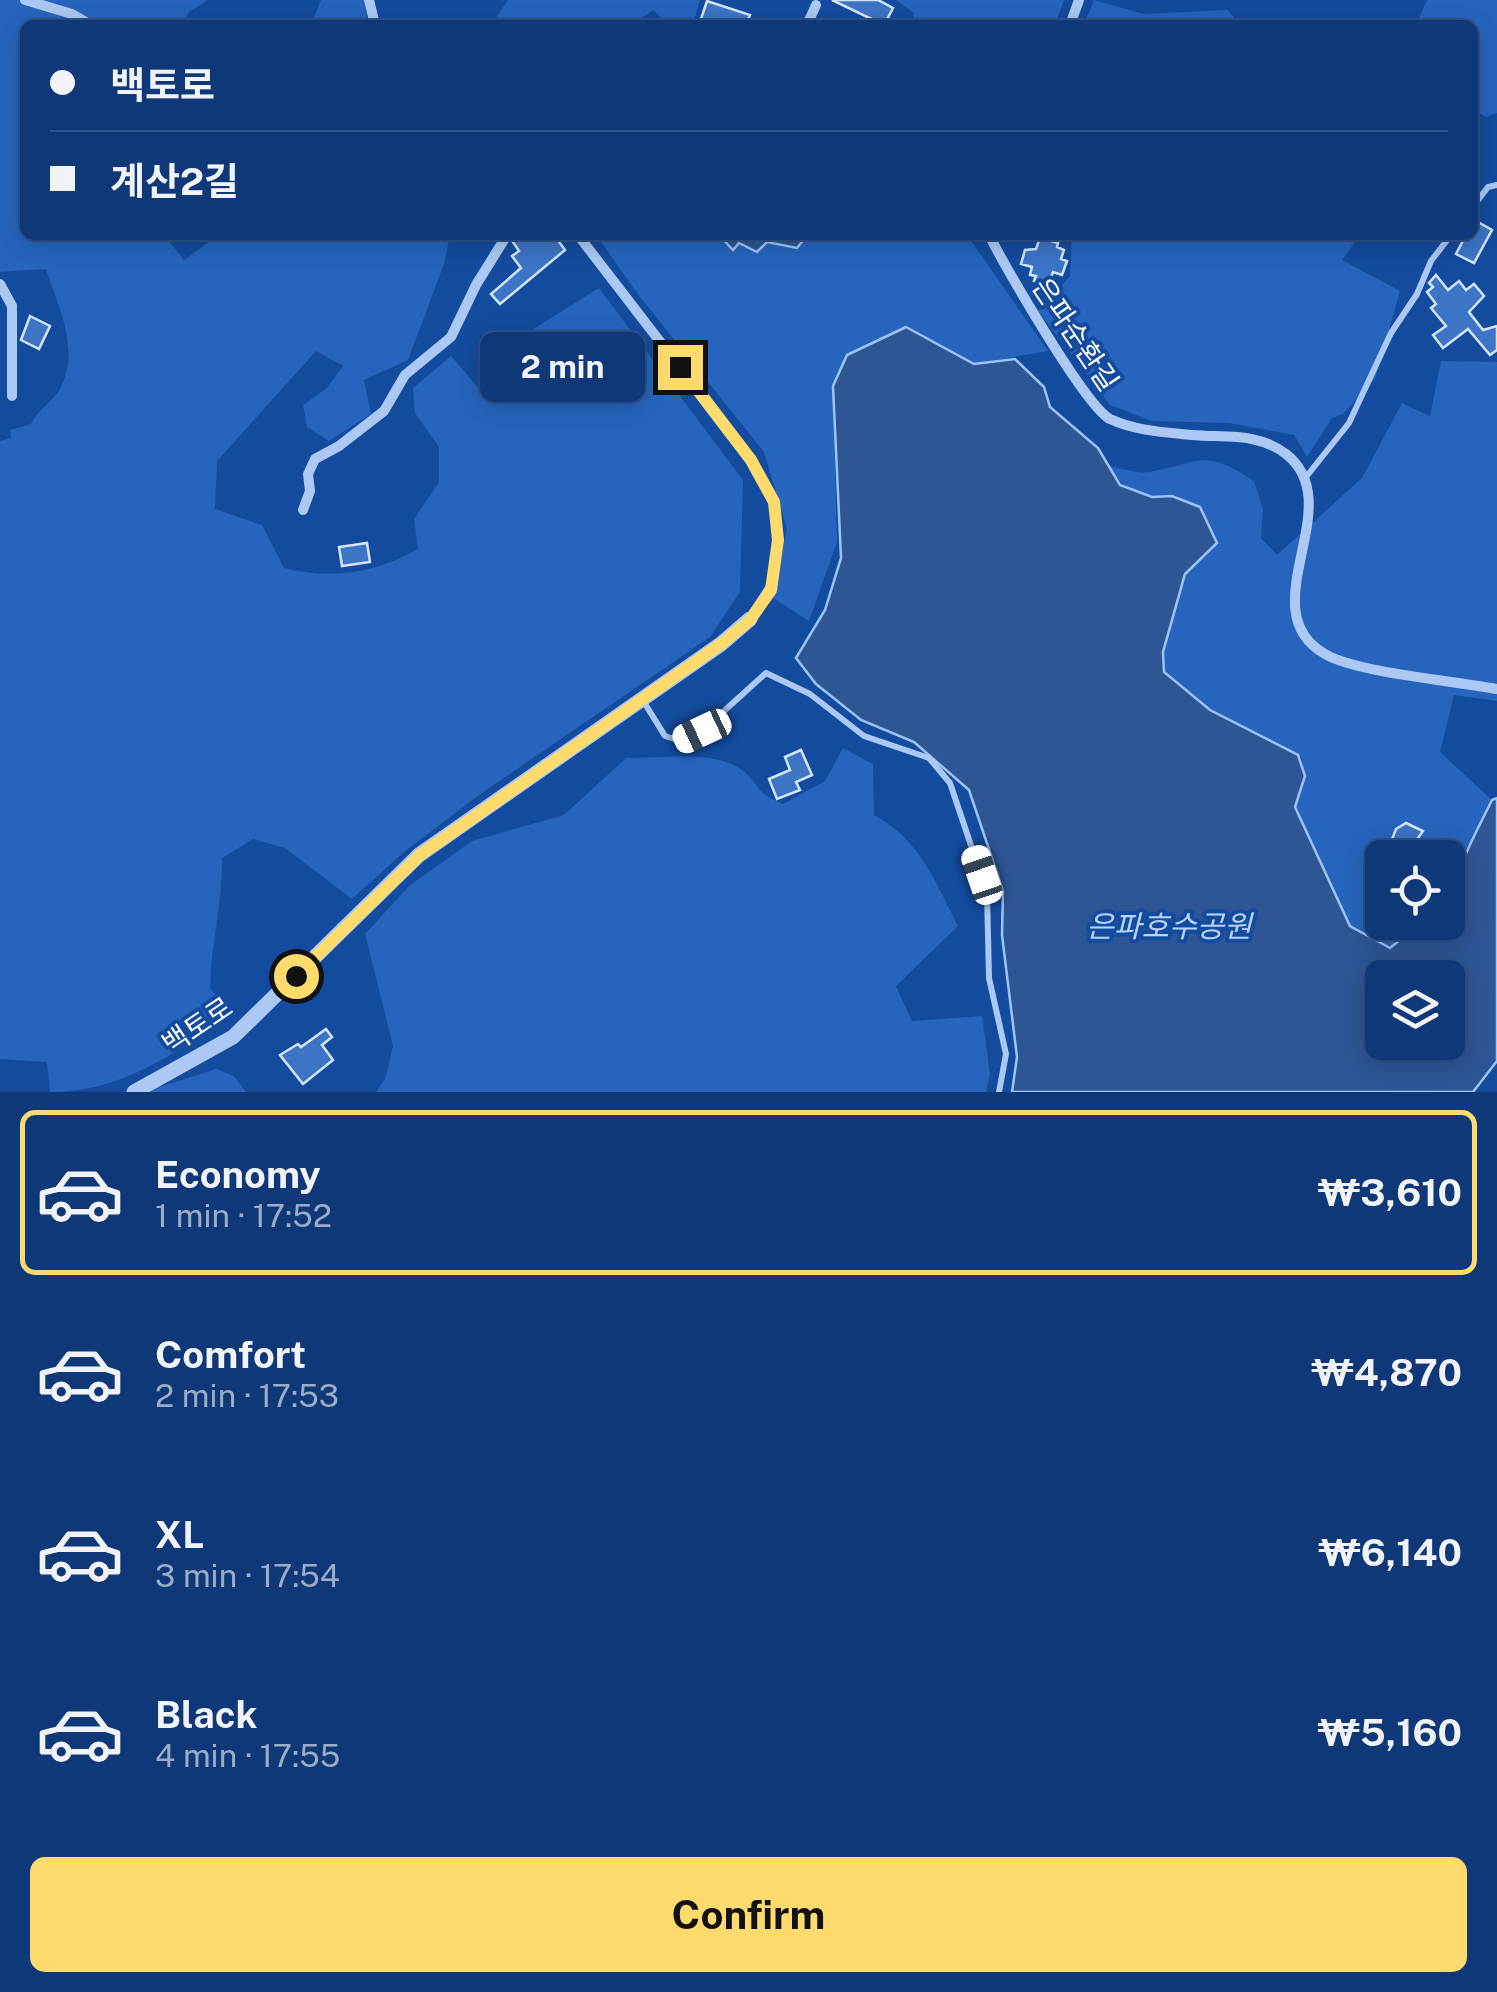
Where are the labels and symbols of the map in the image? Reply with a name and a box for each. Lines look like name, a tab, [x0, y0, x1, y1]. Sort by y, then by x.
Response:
street label: 은파순환길	[1026, 271, 1126, 397]
callout: 2 min	[480, 332, 645, 402]
route end	[658, 345, 703, 390]
car	[668, 705, 736, 757]
car	[958, 842, 1006, 908]
water label: 은파호수공원	[1086, 908, 1254, 944]
route start	[274, 954, 319, 999]
street label: 백토로	[156, 990, 238, 1060]

